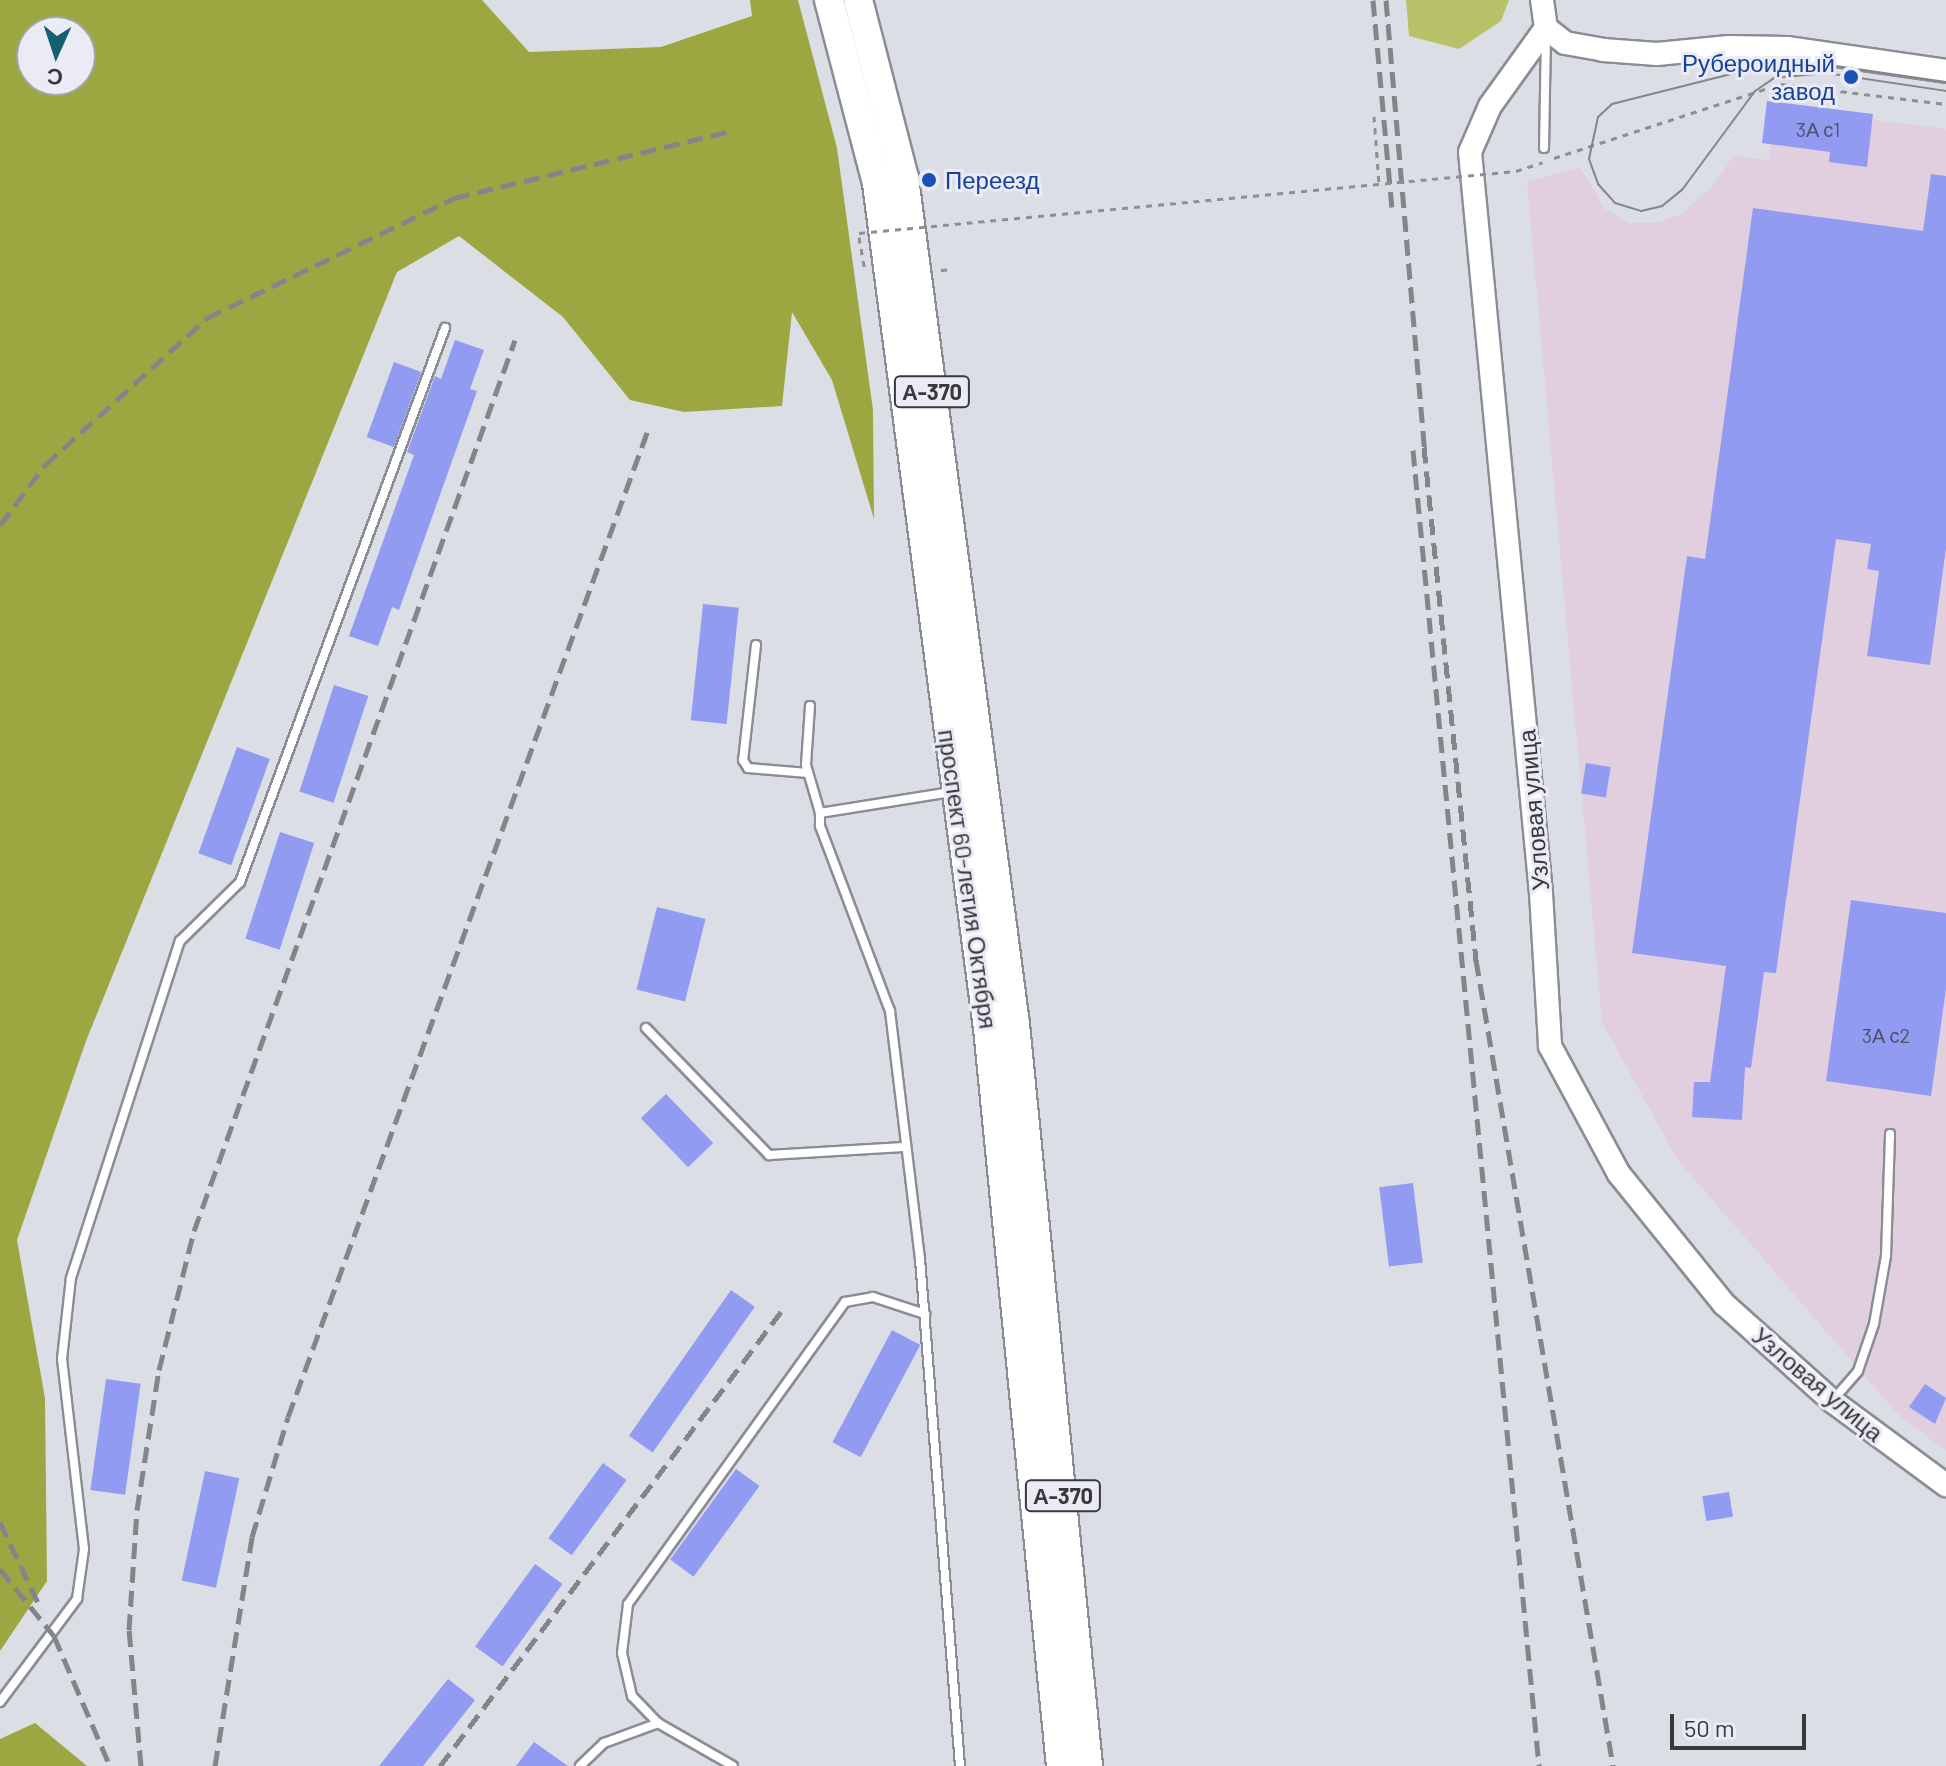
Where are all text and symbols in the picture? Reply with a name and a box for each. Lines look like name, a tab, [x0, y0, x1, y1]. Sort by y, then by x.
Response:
north arrow	[16, 16, 96, 96]
place label: Рубероидный завод	[1682, 49, 1835, 105]
text: С	[46, 65, 63, 91]
marker: Рубероидный завод	[1842, 68, 1860, 86]
house number: 3А с1	[1796, 117, 1840, 141]
place label: Переезд	[945, 166, 1040, 194]
marker: Переезд	[920, 171, 938, 189]
road number: А-370	[892, 374, 972, 410]
street label: проспект 60-летия Октября	[933, 727, 1003, 1031]
street label: Узловая улица	[1512, 728, 1554, 892]
house number: 3А с2	[1862, 1023, 1910, 1047]
street label: Узловая улица	[1747, 1321, 1889, 1447]
road number: А-370	[1023, 1478, 1103, 1514]
scale bar	[1674, 1698, 1810, 1748]
text: 50 m	[1684, 1713, 1735, 1742]

